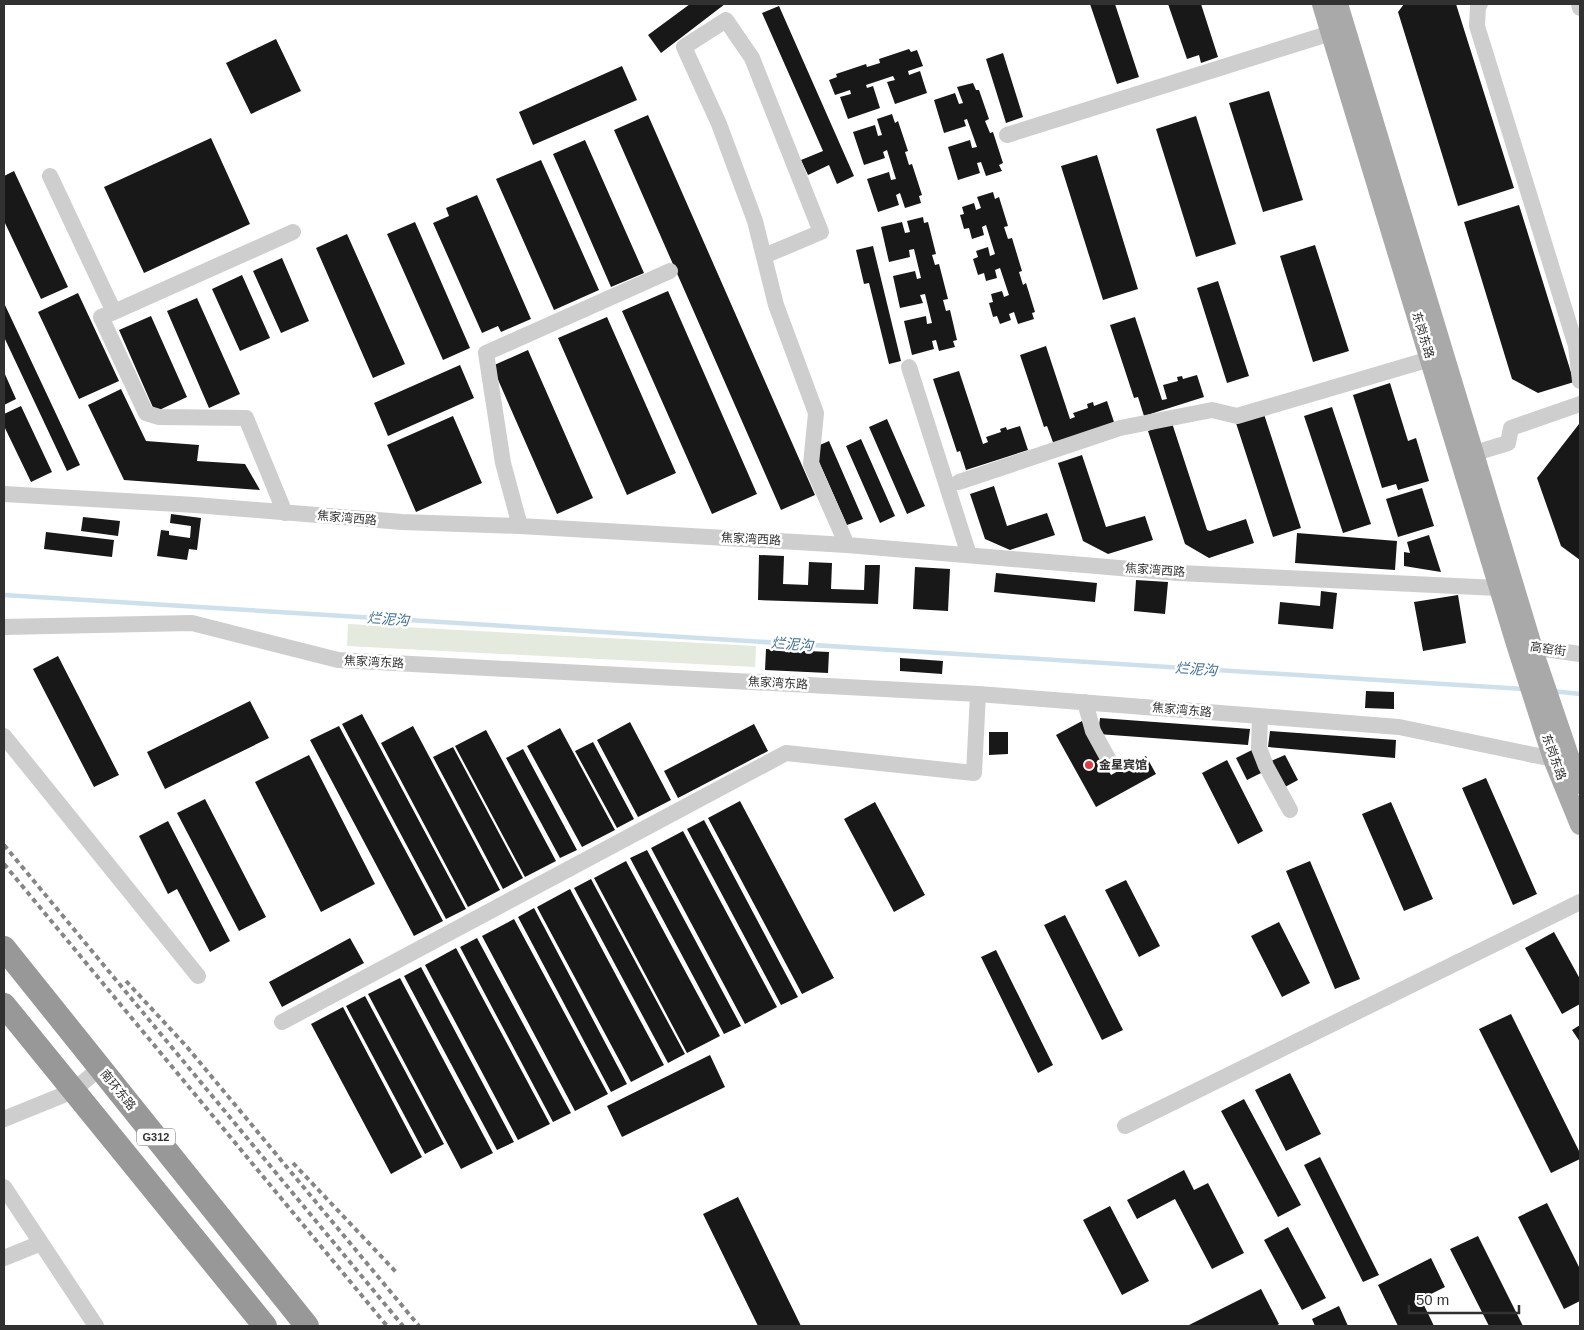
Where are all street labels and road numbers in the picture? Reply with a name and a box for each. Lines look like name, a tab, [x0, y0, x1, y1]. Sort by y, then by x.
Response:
street label: 东岗东路	[1409, 310, 1437, 360]
street label: 焦家湾西路	[316, 508, 378, 528]
street label: 焦家湾西路	[721, 530, 781, 548]
street label: 焦家湾西路	[1125, 561, 1185, 579]
street label: 高窑街	[1529, 640, 1567, 658]
street label: 焦家湾东路	[344, 653, 404, 671]
street label: 焦家湾东路	[748, 674, 808, 692]
street label: 焦家湾东路	[1151, 700, 1213, 720]
street label: 东岗东路	[1539, 732, 1569, 782]
street label: 南环东路	[97, 1067, 139, 1113]
road number: G312	[137, 1128, 175, 1146]

